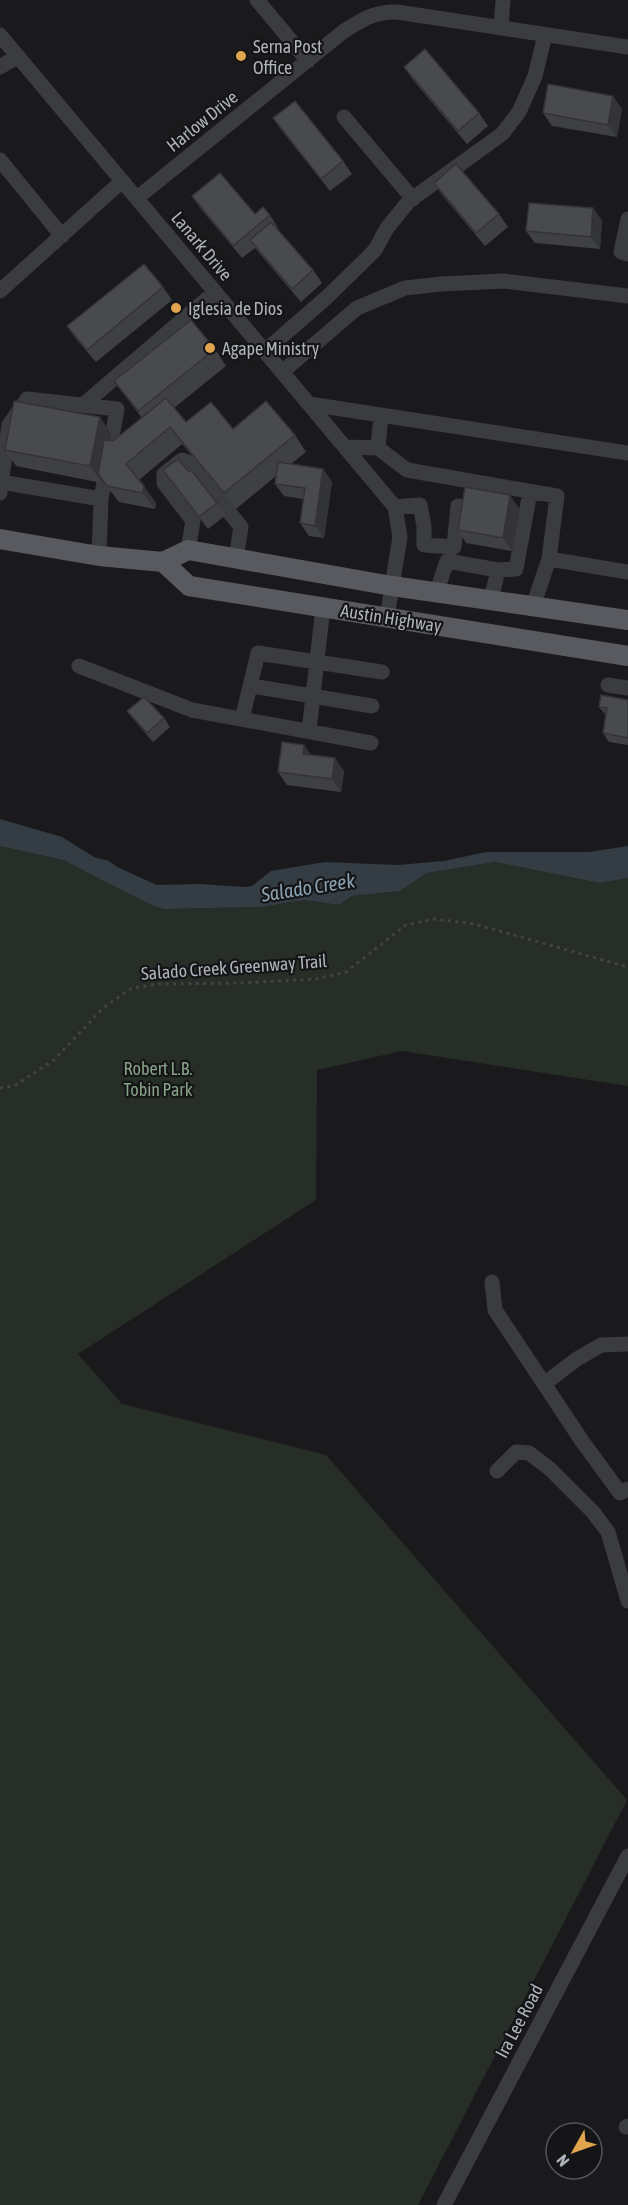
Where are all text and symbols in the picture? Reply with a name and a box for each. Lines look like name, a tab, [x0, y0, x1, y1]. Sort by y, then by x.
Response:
place label: Serna Post Office	[253, 36, 322, 78]
marker: Serna Post Office	[234, 49, 248, 63]
street label: Harlow Drive	[162, 86, 242, 156]
street label: Lanark Drive	[167, 207, 237, 285]
place label: Iglesia de Dios	[188, 298, 283, 319]
marker: Iglesia de Dios	[169, 301, 183, 315]
place label: Agape Ministry	[222, 338, 319, 359]
marker: Agape Ministry	[203, 341, 217, 355]
street label: Austin Highway	[339, 600, 443, 636]
water label: Salado Creek	[259, 868, 357, 906]
street label: Salado Creek Greenway Trail	[140, 950, 328, 984]
park label: Robert L.B. Tobin Park	[123, 1058, 193, 1100]
street label: Ira Lee Road	[491, 1981, 547, 2061]
north arrow	[544, 2121, 604, 2181]
text: N	[553, 2151, 572, 2170]

